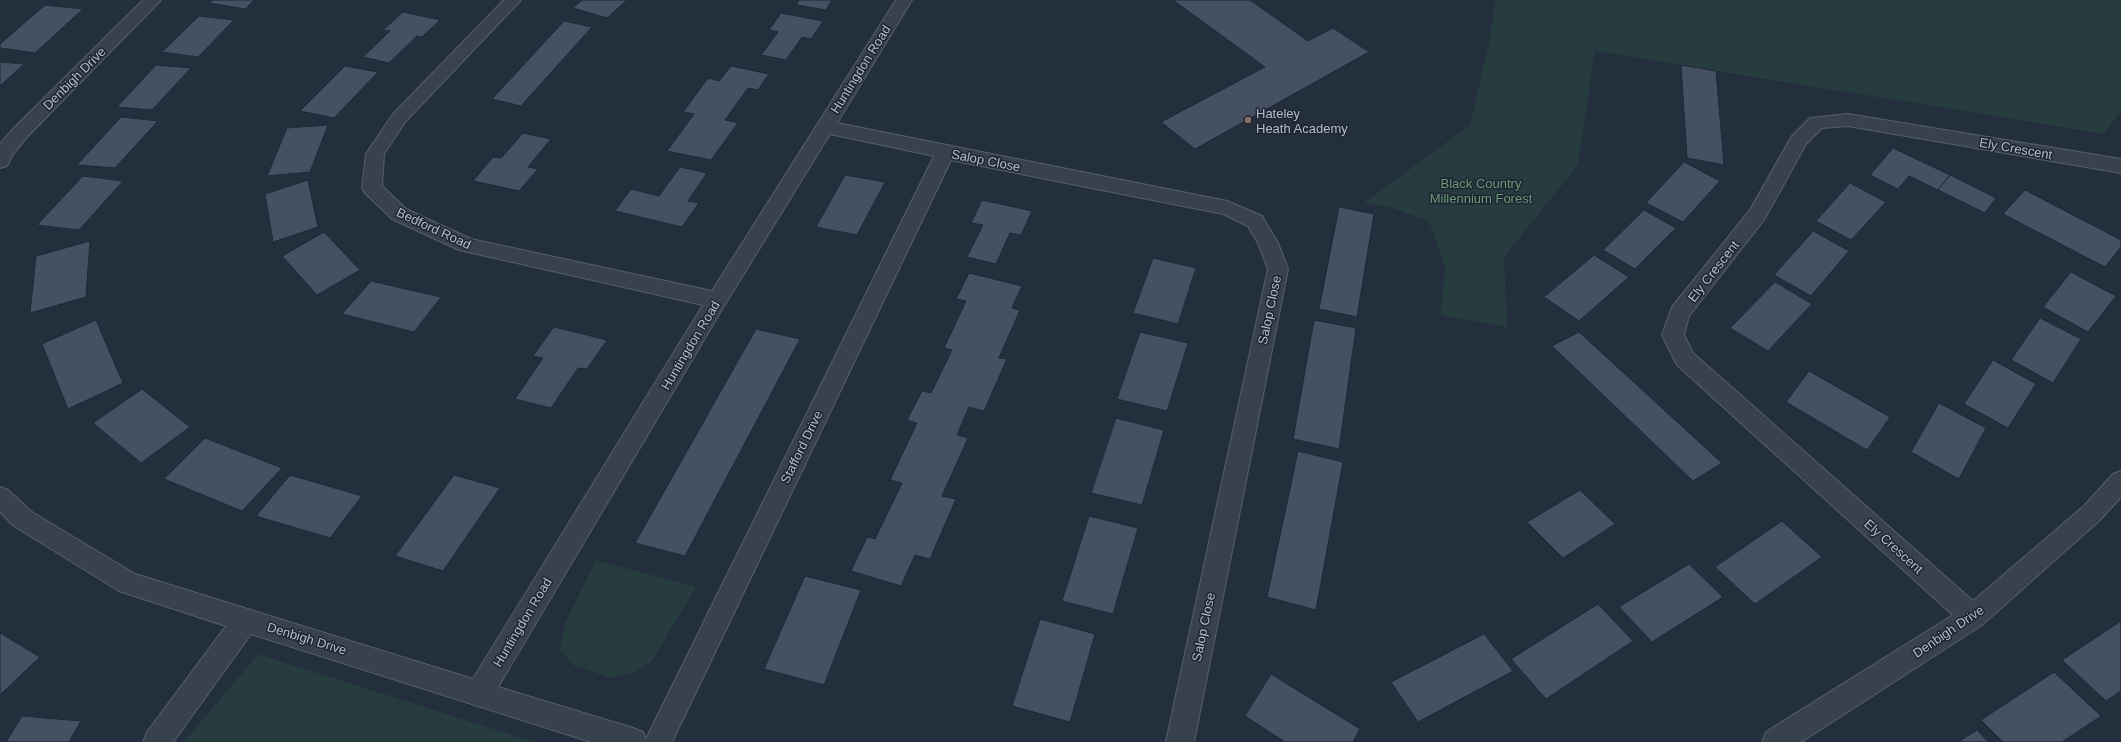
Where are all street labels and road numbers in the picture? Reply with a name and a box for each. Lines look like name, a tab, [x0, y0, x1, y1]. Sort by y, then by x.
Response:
street label: Huntingdon Road	[827, 22, 894, 116]
street label: Denbigh Drive	[40, 44, 109, 113]
street label: Ely Crescent	[1978, 135, 2054, 162]
street label: Salop Close	[950, 146, 1022, 175]
street label: Bedford Road	[394, 205, 473, 252]
street label: Ely Crescent	[1685, 237, 1742, 305]
street label: Salop Close	[1255, 274, 1284, 346]
street label: Huntingdon Road	[658, 298, 723, 392]
street label: Stafford Drive	[777, 408, 826, 486]
street label: Ely Crescent	[1861, 516, 1926, 577]
street label: Huntingdon Road	[490, 575, 555, 669]
street label: Salop Close	[1189, 591, 1218, 663]
street label: Denbigh Drive	[1910, 602, 1987, 661]
street label: Denbigh Drive	[265, 619, 348, 658]

